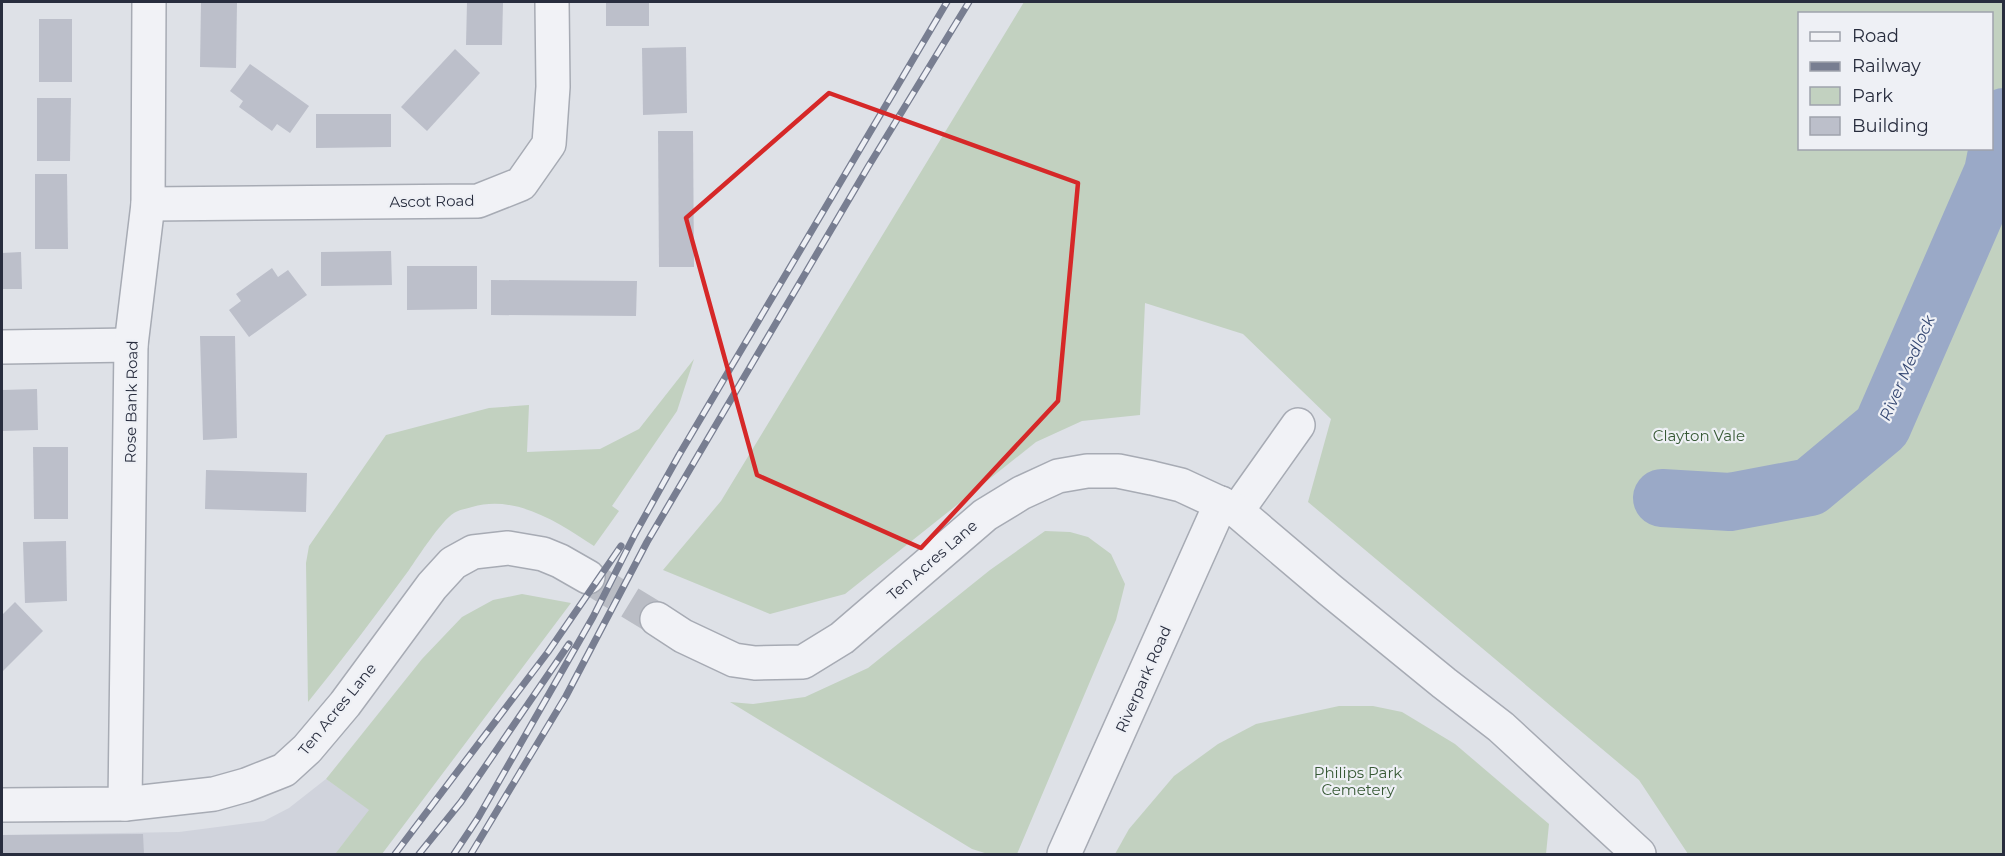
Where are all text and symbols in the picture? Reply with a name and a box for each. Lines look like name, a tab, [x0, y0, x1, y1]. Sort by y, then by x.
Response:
legend	[1798, 12, 1993, 150]
text: Road	[1852, 25, 1899, 47]
text: Railway	[1852, 55, 1921, 77]
text: Park	[1852, 85, 1893, 107]
text: Building	[1852, 115, 1929, 137]
street label: Ascot Road	[389, 191, 475, 211]
water label: River Medlock	[1875, 311, 1939, 424]
street label: Rose Bank Road	[120, 340, 142, 464]
park label: Clayton Vale	[1653, 426, 1745, 445]
street label: Ten Acres Lane	[883, 516, 981, 604]
street label: Riverpark Road	[1111, 623, 1175, 735]
street label: Ten Acres Lane	[294, 659, 380, 759]
park label: Philips Park Cemetery	[1314, 763, 1402, 799]

